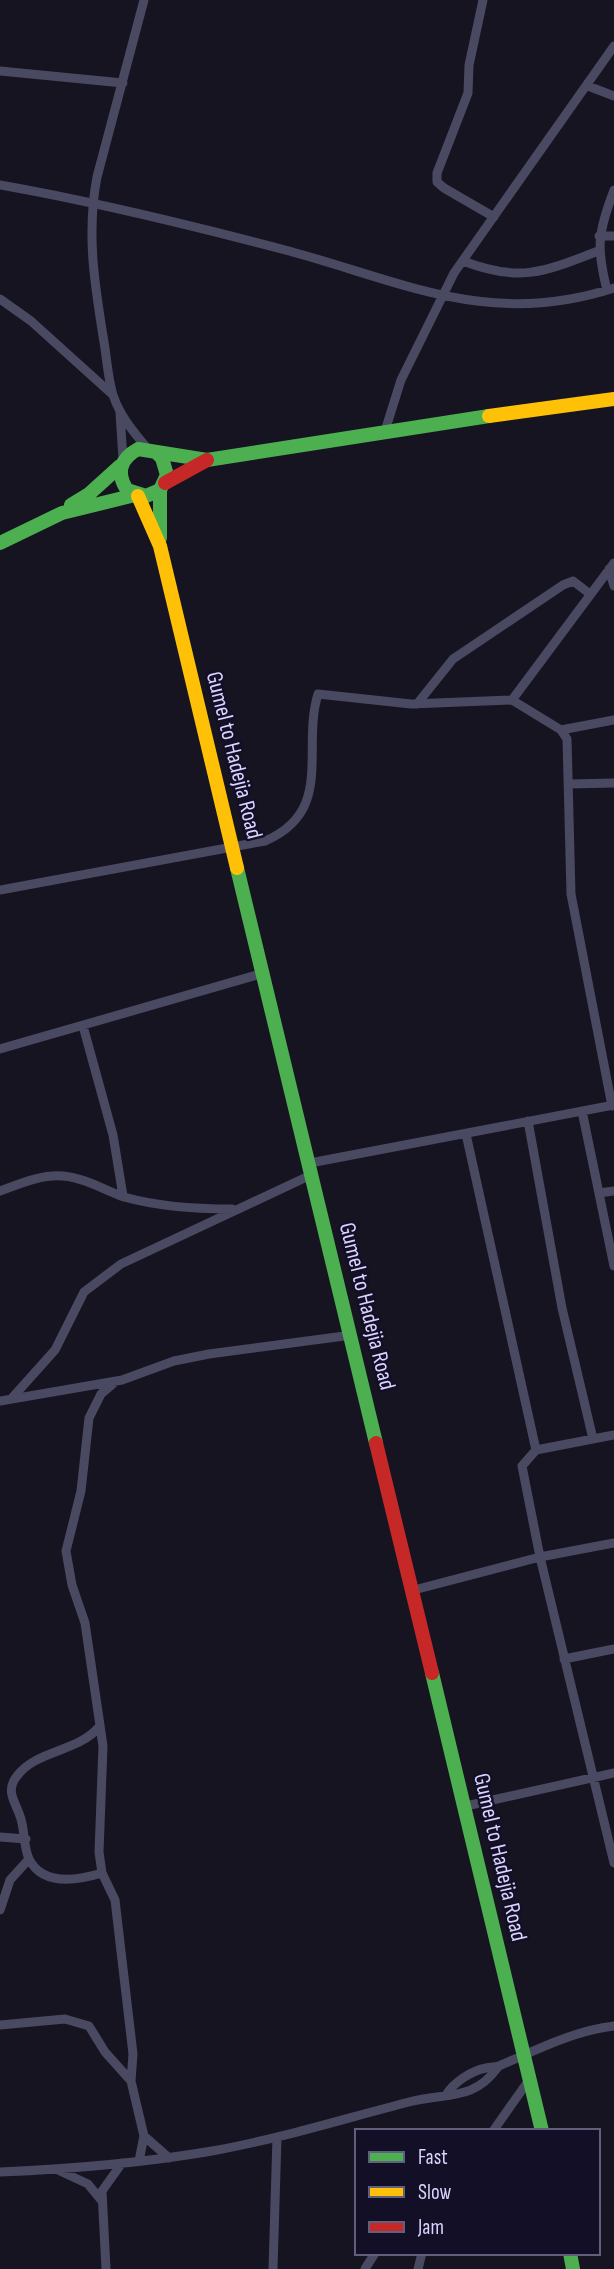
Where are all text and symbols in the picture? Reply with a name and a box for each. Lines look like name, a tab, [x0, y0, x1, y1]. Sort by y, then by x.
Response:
street label: Gumel to Hadejia Road	[200, 669, 268, 842]
street label: Gumel to Hadejia Road	[333, 1220, 401, 1393]
street label: Gumel to Hadejia Road	[467, 1770, 533, 1944]
legend	[355, 2129, 600, 2255]
text: Fast	[418, 2145, 448, 2170]
text: Slow	[418, 2180, 452, 2205]
text: Jam	[417, 2215, 444, 2240]

